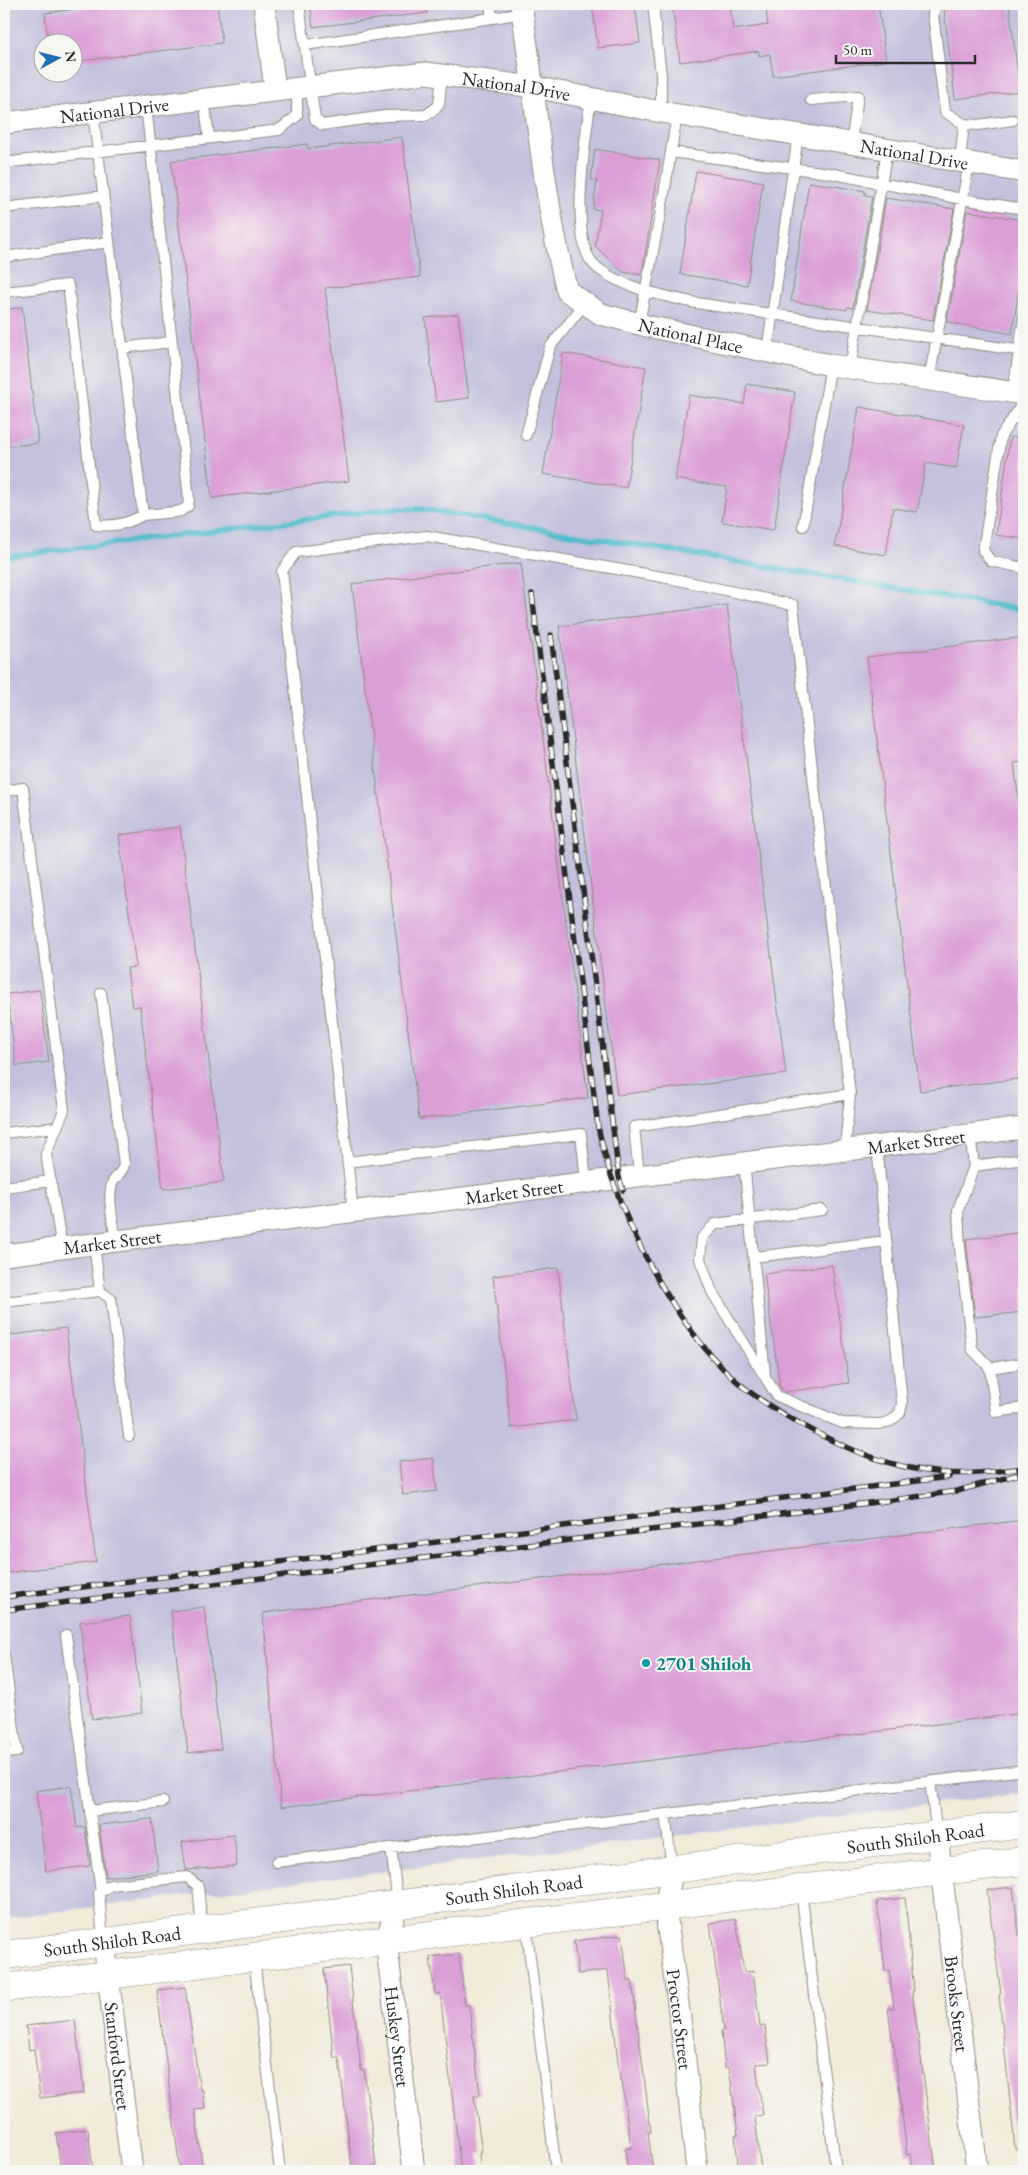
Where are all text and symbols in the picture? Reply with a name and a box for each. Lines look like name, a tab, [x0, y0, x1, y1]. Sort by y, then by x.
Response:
north arrow	[32, 32, 82, 82]
scale bar	[836, 32, 974, 64]
text: 50 m	[843, 40, 872, 59]
text: N	[61, 50, 81, 64]
street label: National Drive	[460, 66, 572, 107]
street label: National Drive	[59, 92, 170, 129]
street label: National Drive	[858, 133, 970, 176]
street label: National Place	[636, 312, 745, 359]
street label: Market Street	[866, 1123, 967, 1160]
street label: Market Street	[464, 1173, 565, 1210]
street label: Market Street	[62, 1224, 163, 1261]
place label: 2701 Shiloh	[656, 1651, 752, 1676]
marker: 2701 Shiloh	[640, 1657, 652, 1669]
street label: South Shiloh Road	[845, 1817, 986, 1860]
street label: South Shiloh Road	[444, 1869, 584, 1911]
street label: South Shiloh Road	[42, 1920, 183, 1963]
street label: Brooks Street	[938, 1954, 975, 2053]
street label: Proctor Street	[661, 1967, 698, 2071]
street label: Huskey Street	[379, 1984, 416, 2088]
street label: Stanford Street	[98, 2001, 136, 2112]

